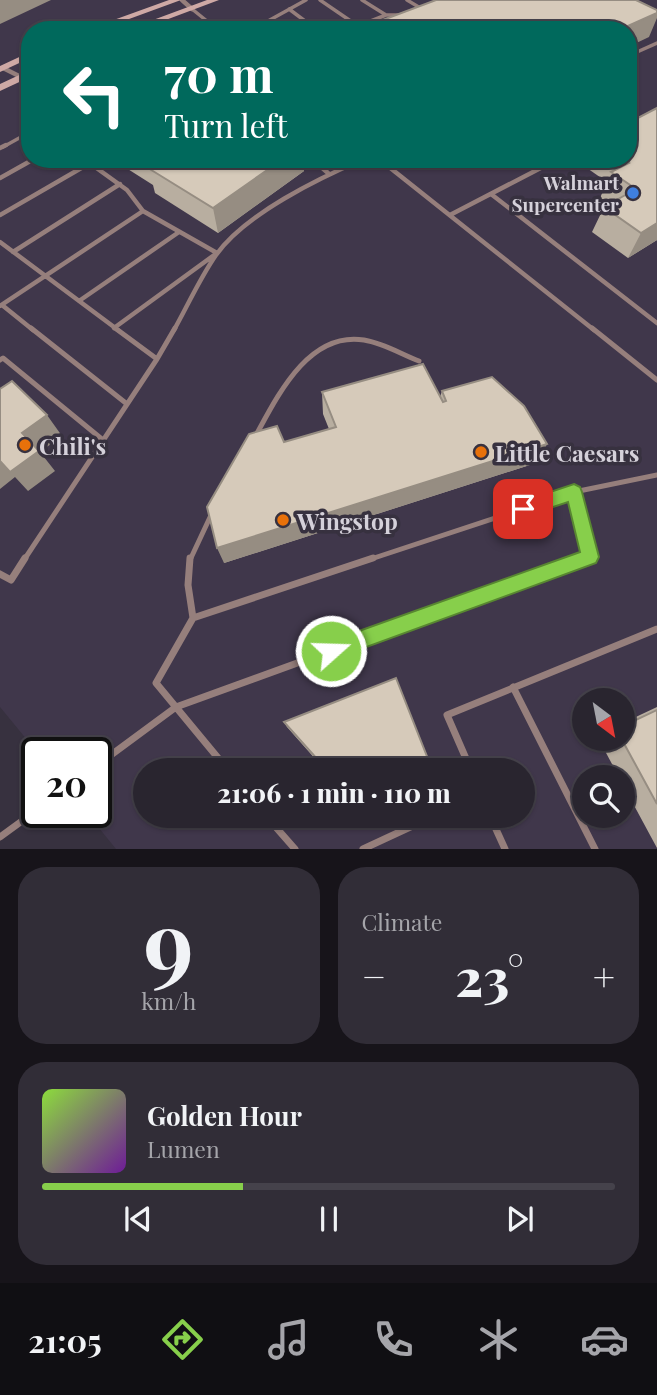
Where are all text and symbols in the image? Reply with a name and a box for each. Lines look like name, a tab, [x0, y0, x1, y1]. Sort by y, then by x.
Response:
text: 70 m	[164, 40, 274, 105]
icon: left	[49, 49, 140, 140]
text: Turn left	[164, 103, 288, 146]
place label: Walmart Supercenter	[511, 169, 619, 217]
marker: Walmart Supercenter	[625, 185, 641, 201]
place label: Chili's	[39, 430, 106, 461]
marker: Chili's	[17, 437, 33, 453]
place label: Little Caesars	[495, 437, 639, 468]
marker: Little Caesars	[473, 444, 489, 460]
pin	[493, 479, 553, 539]
icon: arrive	[504, 490, 542, 528]
place label: Wingstop	[296, 505, 398, 536]
marker: Wingstop	[275, 512, 291, 528]
position arrow	[294, 614, 368, 688]
north arrow	[572, 688, 635, 751]
map controls	[572, 688, 635, 828]
speed limit sign: 20	[21, 737, 112, 828]
button: search	[572, 765, 635, 828]
text: 21:06 · 1 min · 110 m	[217, 775, 451, 810]
text: 9	[144, 879, 194, 1000]
text: Climate	[362, 906, 442, 937]
text: 23°	[455, 941, 523, 1010]
text: −	[362, 950, 386, 1001]
text: +	[593, 950, 615, 1001]
text: km/h	[141, 985, 196, 1016]
text: Golden Hour	[147, 1098, 302, 1133]
text: Lumen	[147, 1133, 220, 1164]
icon: previous	[119, 1200, 157, 1238]
icon: pause	[310, 1200, 348, 1238]
icon: next	[501, 1200, 539, 1238]
icon: directions	[158, 1315, 207, 1364]
icon: music	[264, 1315, 313, 1364]
icon: phone	[369, 1315, 418, 1364]
icon: climate	[474, 1315, 523, 1364]
icon: car	[580, 1315, 629, 1364]
text: 21:05	[28, 1318, 102, 1361]

